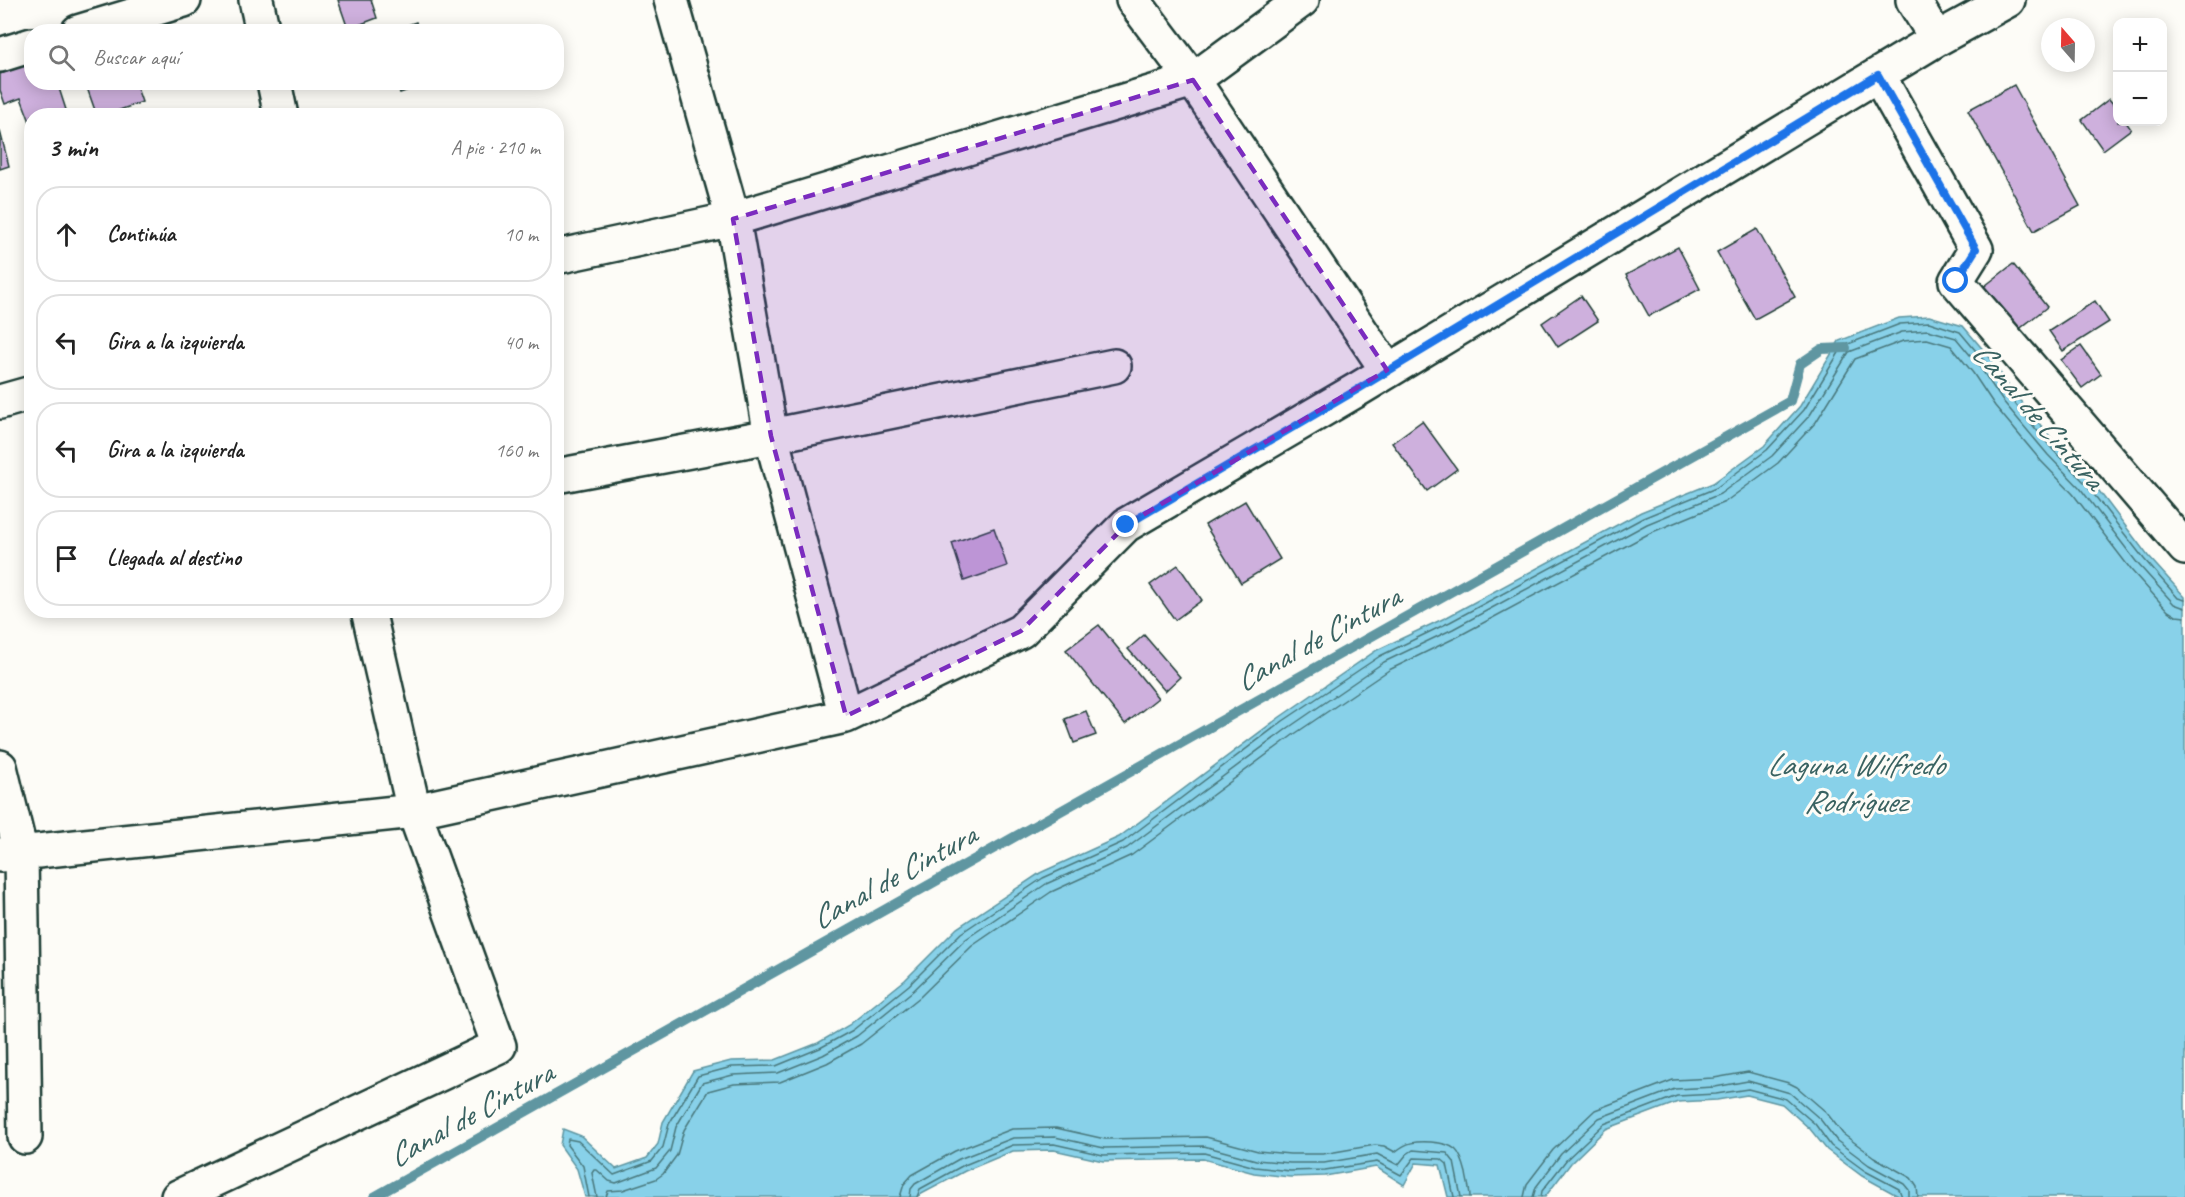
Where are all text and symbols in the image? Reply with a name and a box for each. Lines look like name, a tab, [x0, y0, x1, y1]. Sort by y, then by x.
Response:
north arrow	[2041, 18, 2095, 72]
map controls	[2113, 18, 2167, 126]
button: +	[2113, 18, 2167, 72]
search box	[24, 24, 564, 90]
icon: search	[45, 41, 78, 74]
text: Buscar aquí	[93, 43, 179, 71]
button: −	[2113, 72, 2167, 126]
text: 3 min	[48, 131, 98, 164]
text: A pie · 210 m	[451, 135, 540, 160]
icon: ahead	[50, 218, 83, 251]
text: Continúa	[107, 220, 175, 248]
text: 10 m	[504, 222, 538, 247]
route start	[1942, 267, 1968, 293]
icon: left	[50, 326, 83, 359]
text: Gira a la izquierda	[107, 328, 244, 356]
text: 40 m	[504, 330, 538, 355]
water label: Canal de Cintura	[1963, 333, 2117, 501]
icon: left	[50, 434, 83, 467]
text: Gira a la izquierda	[107, 436, 244, 464]
text: 160 m	[495, 438, 538, 463]
route end	[1112, 511, 1138, 537]
icon: arrive	[50, 542, 83, 575]
text: Llegada al destino	[107, 544, 241, 572]
water label: Canal de Cintura	[1227, 574, 1410, 701]
water label: Laguna Wilfredo Rodríguez	[1767, 744, 1947, 822]
water label: Canal de Cintura	[803, 812, 986, 939]
water label: Canal de Cintura	[380, 1050, 563, 1177]

